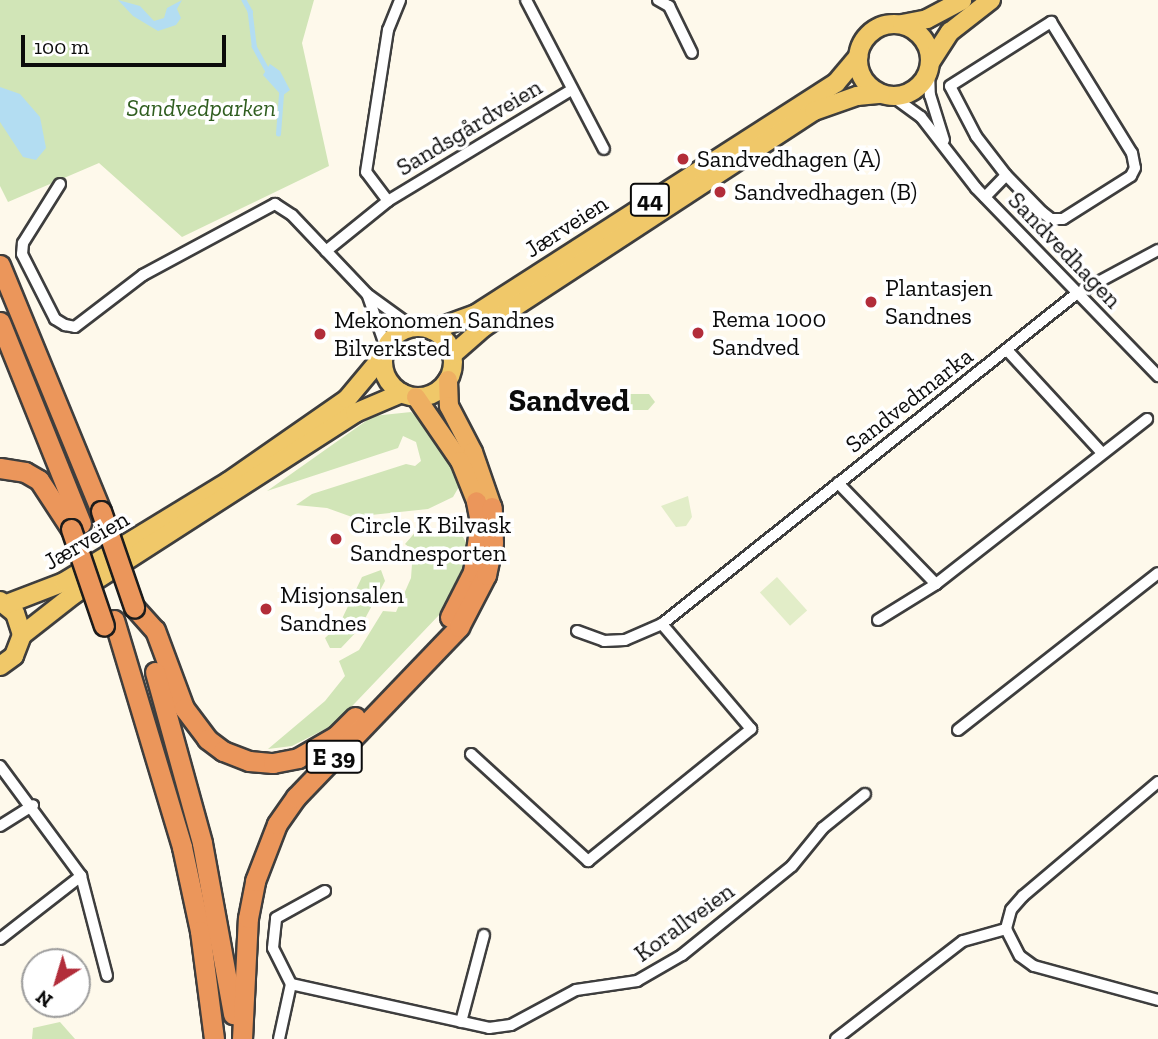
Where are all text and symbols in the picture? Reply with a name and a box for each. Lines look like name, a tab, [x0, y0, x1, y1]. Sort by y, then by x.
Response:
scale bar	[24, 21, 229, 65]
text: 100 m	[34, 34, 89, 59]
street label: Sandsgårdveien	[391, 72, 547, 182]
park label: Sandvedparken	[126, 94, 276, 122]
place label: Sandvedhagen (A)	[697, 145, 881, 173]
marker: Sandvedhagen (A)	[675, 151, 691, 167]
place label: Sandvedhagen (B)	[734, 178, 917, 206]
road number: 44	[629, 181, 671, 220]
marker: Sandvedhagen (B)	[712, 184, 728, 200]
street label: Sandvedhagen	[1002, 186, 1128, 314]
street label: Jærveien	[519, 188, 613, 264]
place label: Plantasjen Sandnes	[885, 274, 993, 330]
marker: Plantasjen Sandnes	[863, 294, 879, 310]
place label: Rema 1000 Sandved	[712, 305, 826, 361]
place label: Mekonomen Sandnes Bilverksted	[334, 306, 554, 362]
marker: Rema 1000 Sandved	[690, 325, 706, 341]
marker: Mekonomen Sandnes Bilverksted	[312, 326, 328, 342]
street label: Sandvedmarka	[840, 341, 978, 459]
district label: Sandved	[509, 381, 629, 419]
street label: Jærveien	[38, 504, 134, 576]
place label: Circle K Bilvask Sandnesporten	[350, 511, 511, 567]
marker: Circle K Bilvask Sandnesporten	[328, 531, 344, 547]
place label: Misjonsalen Sandnes	[280, 581, 404, 637]
marker: Misjonsalen Sandnes	[258, 601, 274, 617]
road number: E 39	[304, 737, 364, 776]
street label: Korallveien	[629, 876, 739, 968]
north arrow	[21, 948, 91, 1018]
text: N	[32, 985, 57, 1012]

